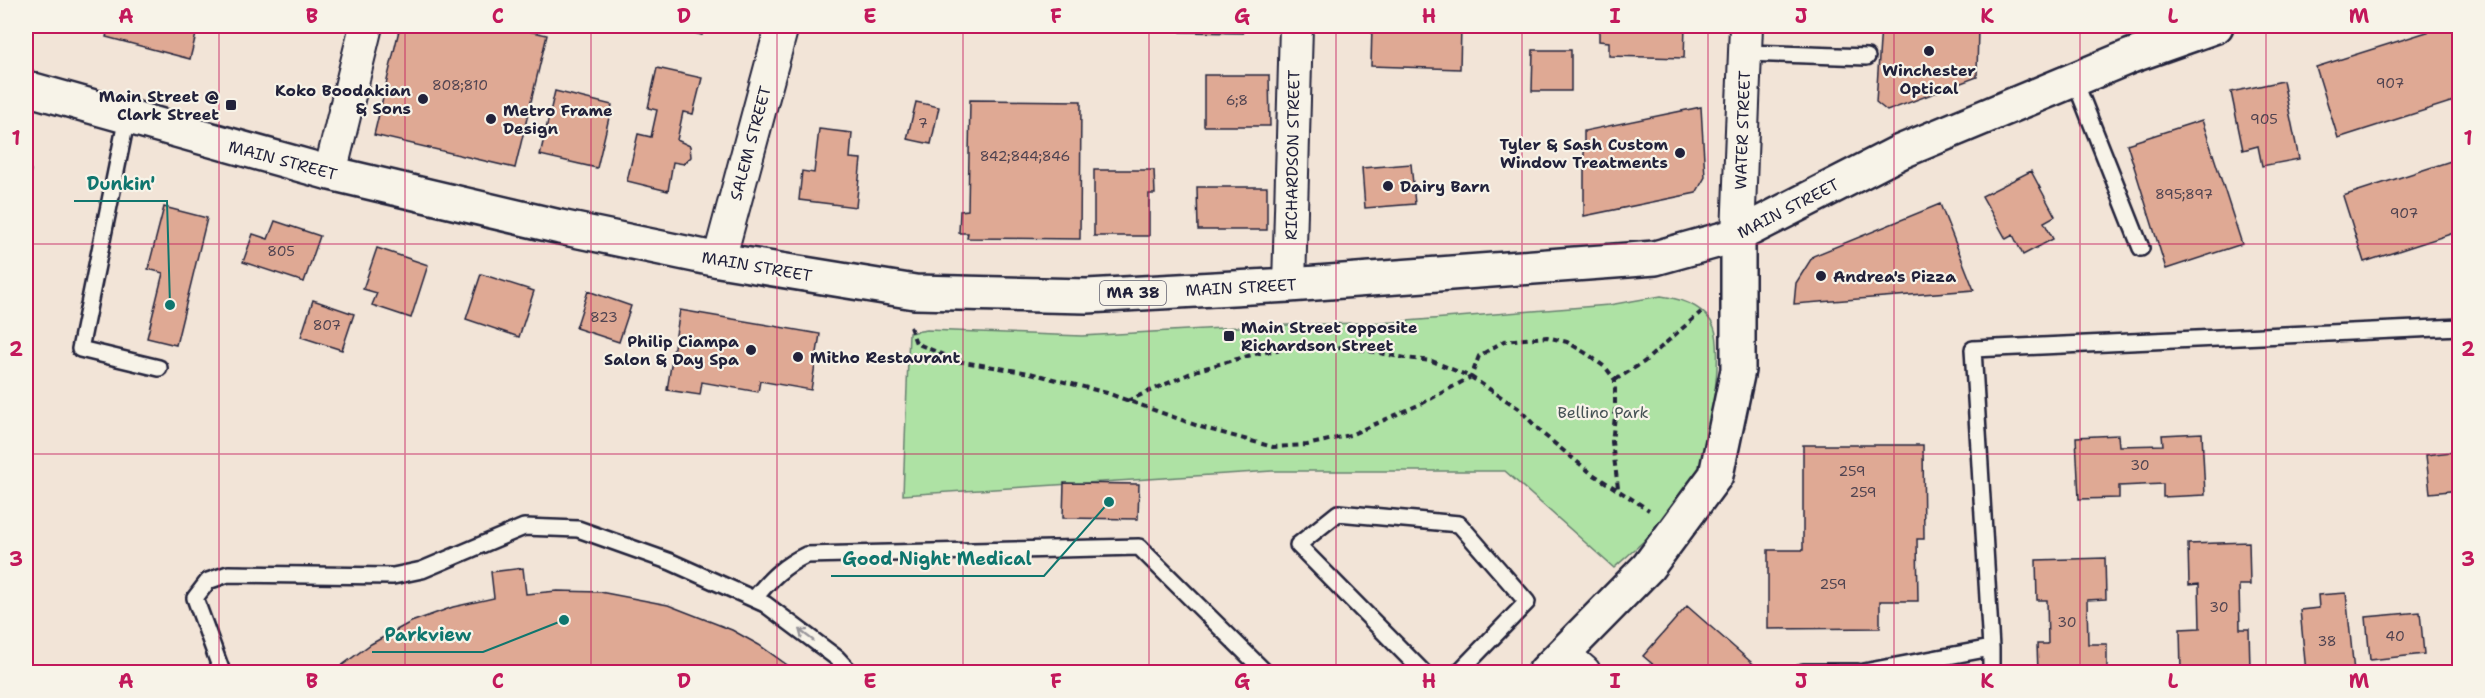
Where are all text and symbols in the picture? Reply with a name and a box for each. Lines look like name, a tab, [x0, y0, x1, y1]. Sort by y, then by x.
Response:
text: A	[118, 3, 134, 29]
text: B	[306, 3, 318, 29]
text: C	[492, 3, 504, 29]
text: D	[677, 3, 691, 29]
text: E	[863, 3, 877, 29]
text: F	[1050, 3, 1062, 29]
text: G	[1234, 3, 1250, 29]
text: H	[1422, 3, 1436, 29]
text: I	[1609, 3, 1621, 29]
text: J	[1795, 3, 1808, 29]
text: K	[1980, 3, 1994, 29]
text: L	[2168, 3, 2179, 29]
text: M	[2349, 3, 2370, 29]
marker: Winchester Optical	[1922, 44, 1936, 58]
place label: Winchester Optical	[1882, 60, 1976, 99]
street label: RICHARDSON STREET	[1281, 70, 1304, 240]
street label: WATER STREET	[1730, 70, 1755, 190]
house number: 907	[2376, 74, 2404, 92]
house number: 808;810	[432, 76, 488, 94]
place label: Koko Boodakian & Sons	[275, 80, 411, 119]
street label: SALEM STREET	[725, 83, 776, 203]
place label: Main Street @ Clark Street	[99, 86, 219, 125]
house number: 6;8	[1226, 91, 1248, 109]
marker: Koko Boodakian & Sons	[416, 92, 430, 106]
marker: Main Street @ Clark Street	[224, 98, 238, 112]
place label: Metro Frame Design	[503, 100, 613, 139]
house number: 905	[2250, 110, 2278, 128]
marker: Metro Frame Design	[484, 112, 498, 126]
house number: 7	[918, 114, 928, 132]
text: 1	[11, 125, 21, 151]
text: 1	[2463, 125, 2473, 151]
place label: Tyler & Sash Custom Window Treatments	[1499, 134, 1668, 173]
street label: MAIN STREET	[226, 136, 340, 185]
marker: Tyler & Sash Custom Window Treatments	[1673, 146, 1687, 160]
house number: 842;844;846	[980, 147, 1070, 165]
callout: Dunkin'	[74, 165, 167, 201]
text: Dunkin'	[87, 172, 155, 196]
street label: MAIN STREET	[1734, 174, 1843, 243]
place label: Dairy Barn	[1400, 176, 1490, 197]
marker: Dairy Barn	[1381, 179, 1395, 193]
house number: 895;897	[2155, 185, 2213, 203]
house number: 907	[2390, 204, 2418, 222]
house number: 805	[267, 242, 295, 260]
street label: MAIN STREET	[700, 246, 814, 287]
place label: Andrea's Pizza	[1833, 266, 1956, 287]
marker: Andrea's Pizza	[1814, 269, 1828, 283]
street label: MAIN STREET	[1185, 274, 1297, 301]
road number: MA 38	[1100, 281, 1166, 305]
house number: 823	[590, 308, 618, 326]
house number: 807	[313, 316, 341, 334]
place label: Main Street opposite Richardson Street	[1241, 317, 1418, 356]
marker: Main Street opposite Richardson Street	[1222, 329, 1236, 343]
place label: Philip Ciampa Salon & Day Spa	[604, 331, 739, 370]
text: 2	[9, 336, 23, 362]
text: 2	[2461, 336, 2475, 362]
marker: Philip Ciampa Salon & Day Spa	[744, 343, 758, 357]
place label: Mitho Restaurant	[810, 347, 960, 368]
marker: Mitho Restaurant	[791, 350, 805, 364]
park label: Bellino Park	[1557, 402, 1649, 423]
house number: 30	[2130, 456, 2150, 474]
house number: 259	[1838, 462, 1866, 480]
house number: 259	[1849, 483, 1877, 501]
callout: Good Night Medical	[831, 540, 1044, 576]
text: 3	[9, 546, 23, 572]
text: 3	[2461, 546, 2475, 572]
text: Good Night Medical	[842, 547, 1032, 571]
house number: 259	[1819, 575, 1847, 593]
house number: 30	[2209, 598, 2229, 616]
house number: 30	[2057, 613, 2077, 631]
callout: Parkview	[372, 616, 483, 652]
text: Parkview	[385, 623, 472, 647]
house number: 40	[2385, 627, 2405, 645]
one-way arrow	[798, 629, 814, 641]
house number: 38	[2317, 632, 2337, 650]
text: A	[118, 668, 134, 694]
text: B	[306, 668, 318, 694]
text: C	[492, 668, 504, 694]
text: D	[677, 668, 691, 694]
text: E	[863, 668, 877, 694]
text: F	[1050, 668, 1062, 694]
text: G	[1234, 668, 1250, 694]
text: H	[1422, 668, 1436, 694]
text: I	[1609, 668, 1621, 694]
text: J	[1795, 668, 1808, 694]
text: K	[1980, 668, 1994, 694]
text: L	[2168, 668, 2179, 694]
text: M	[2349, 668, 2370, 694]

